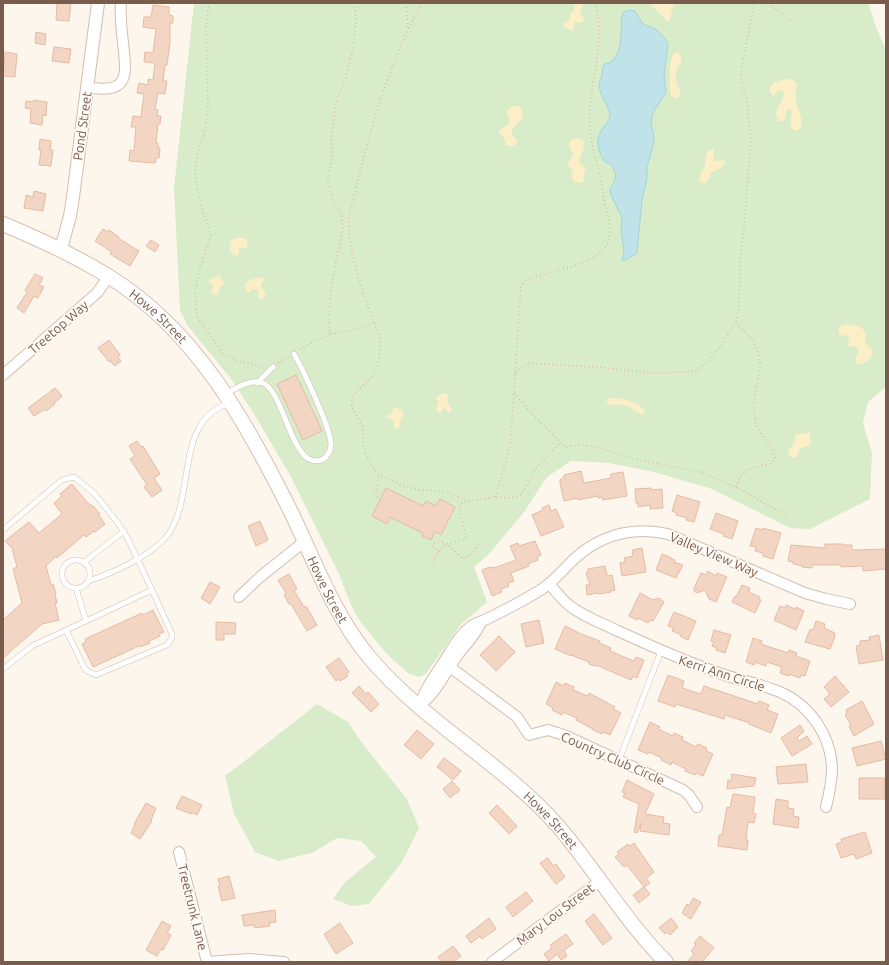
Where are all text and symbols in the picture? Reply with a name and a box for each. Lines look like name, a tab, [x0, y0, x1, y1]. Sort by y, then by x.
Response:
street label: Pond Street	[70, 91, 94, 161]
street label: Howe Street	[127, 286, 190, 346]
street label: Treetop Way	[25, 297, 91, 357]
street label: Valley View Way	[668, 529, 760, 579]
street label: Howe Street	[305, 554, 351, 626]
street label: Kerri Ann Circle	[677, 652, 767, 694]
street label: Country Club Circle	[559, 729, 667, 787]
street label: Howe Street	[521, 788, 581, 852]
street label: Treetrunk Lane	[176, 862, 210, 952]
street label: Mary Lou Street	[514, 880, 596, 948]

